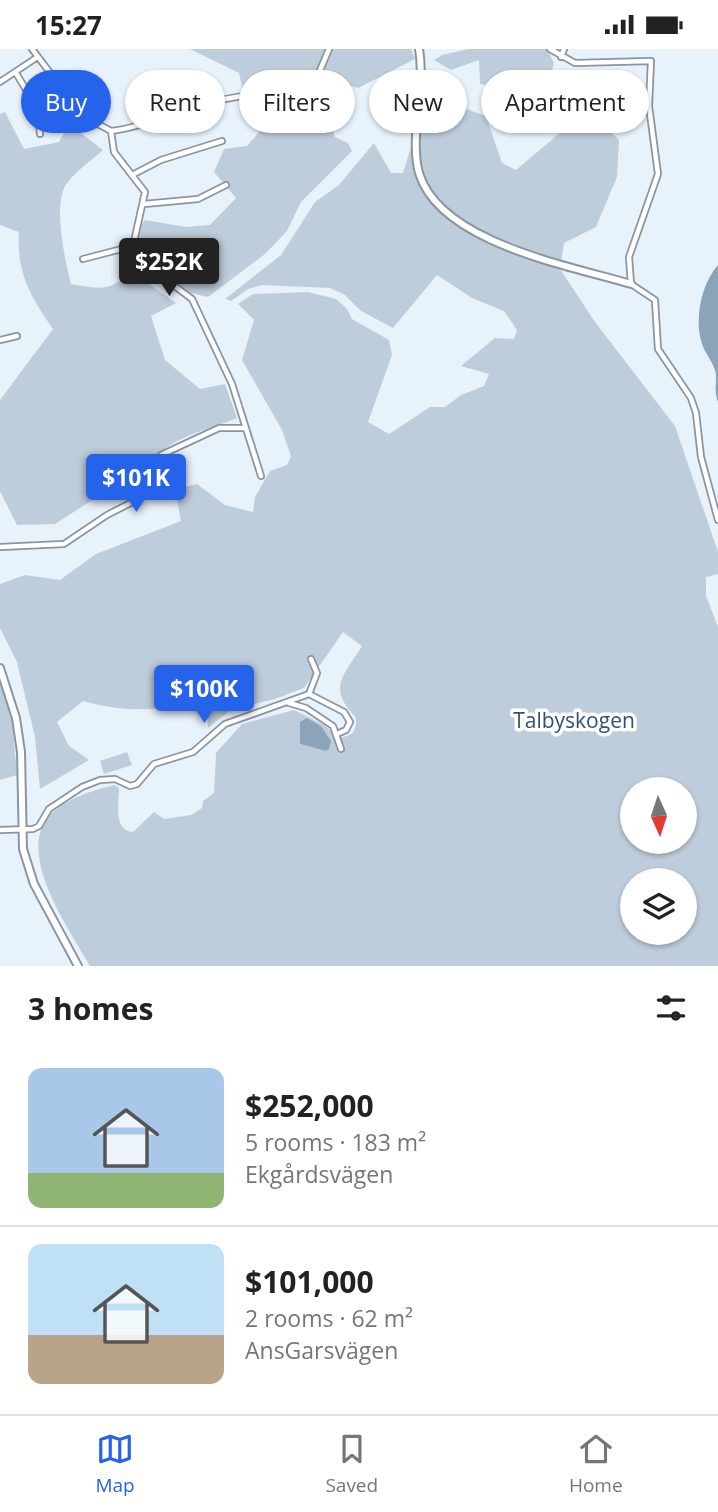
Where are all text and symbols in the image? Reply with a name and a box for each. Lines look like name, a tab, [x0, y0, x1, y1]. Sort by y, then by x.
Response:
text: 15:27	[35, 7, 102, 43]
chip: Buy	[21, 70, 111, 133]
chip: Rent	[125, 70, 225, 133]
chip: Filters	[239, 70, 355, 133]
chip: New	[369, 70, 467, 133]
chip: Apartment	[481, 70, 649, 133]
pin: $252K	[120, 239, 218, 298]
text: $252K	[135, 245, 203, 277]
pin: $101K	[87, 455, 185, 514]
text: $101K	[102, 461, 170, 493]
pin: $100K	[155, 665, 253, 725]
text: $100K	[170, 672, 238, 704]
park label: Talbyskogen	[513, 706, 635, 734]
north arrow	[620, 777, 696, 854]
map controls	[620, 777, 697, 945]
button: layers	[620, 868, 697, 945]
text: 3 homes	[28, 988, 153, 1029]
icon: filters	[652, 989, 690, 1027]
text: $252,000	[245, 1085, 374, 1126]
icon: home	[84, 1096, 168, 1180]
text: 5 rooms · 183 m²	[245, 1126, 426, 1158]
text: Ekgårdsvägen	[245, 1158, 393, 1190]
text: $101,000	[245, 1261, 374, 1302]
icon: home	[84, 1272, 168, 1356]
text: 2 rooms · 62 m²	[245, 1302, 413, 1334]
text: AnsGarsvägen	[245, 1334, 398, 1366]
tab: Map	[95, 1430, 135, 1498]
tab: Saved	[325, 1430, 378, 1498]
tab: Home	[569, 1430, 623, 1498]

